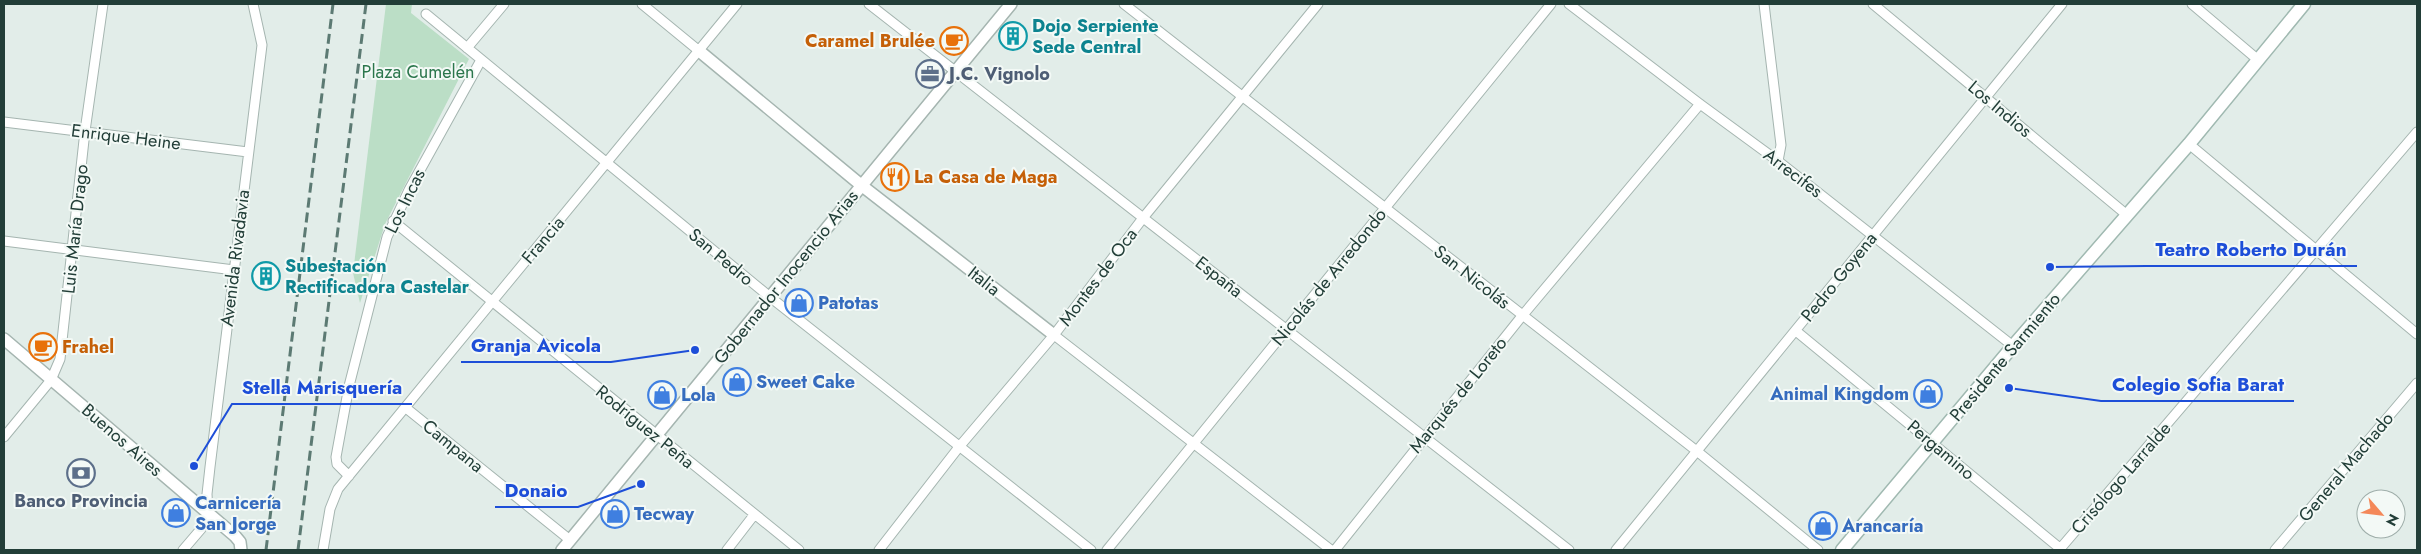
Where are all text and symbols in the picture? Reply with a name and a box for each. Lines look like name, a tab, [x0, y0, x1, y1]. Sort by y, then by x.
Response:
place label: Dojo Serpiente Sede Central	[1032, 13, 1158, 60]
building icon: Dojo Serpiente Sede Central	[998, 21, 1028, 51]
cafe icon: Caramel Brulée	[939, 26, 969, 56]
place label: Caramel Brulée	[805, 28, 935, 54]
park label: Plaza Cumelén	[362, 59, 474, 85]
office icon: J.C. Vignolo	[915, 59, 945, 89]
place label: J.C. Vignolo	[946, 61, 1050, 87]
street label: Los Indios	[1962, 74, 2038, 144]
street label: Enrique Heine	[70, 117, 182, 157]
street label: Arrecifes	[1758, 142, 1828, 204]
restaurant icon: La Casa de Maga	[880, 162, 910, 192]
street label: Luis María Drago	[55, 163, 95, 295]
street label: Los Incas	[378, 164, 432, 238]
place label: La Casa de Maga	[914, 164, 1057, 190]
street label: Gobernador Inocencio Arias	[707, 184, 865, 370]
street label: Avenida Rivadavia	[214, 188, 256, 328]
street label: Nicolás de Arredondo	[1265, 202, 1393, 351]
street label: Francia	[515, 211, 571, 269]
street label: San Pedro	[683, 222, 759, 292]
street label: Montes de Oca	[1053, 223, 1143, 331]
street label: Pedro Goyena	[1795, 227, 1883, 327]
callout: Teatro Roberto Durán	[2146, 232, 2357, 266]
text: Teatro Roberto Durán	[2155, 236, 2347, 263]
street label: San Nicolás	[1428, 239, 1516, 315]
street label: España	[1190, 250, 1248, 304]
place label: Subestación Rectificadora Castelar	[285, 253, 470, 300]
street label: Italia	[962, 260, 1006, 302]
building icon: Subestación Rectificadora Castelar	[251, 261, 281, 291]
street label: Presidente Sarmiento	[1943, 287, 2067, 427]
shop icon: Patotas	[784, 288, 814, 318]
place label: Patotas	[818, 290, 878, 316]
callout: Granja Avicola	[461, 328, 611, 362]
street label: Marqués de Loreto	[1403, 331, 1513, 459]
cafe icon: Frahel	[28, 332, 58, 362]
text: Granja Avicola	[471, 332, 601, 359]
place label: Frahel	[62, 334, 114, 360]
shop icon: Sweet Cake	[722, 367, 752, 397]
callout: Colegio Sofia Barat	[2101, 367, 2294, 401]
place label: Sweet Cake	[756, 369, 855, 395]
callout: Stella Marisquería	[232, 370, 412, 404]
text: Colegio Sofia Barat	[2112, 371, 2284, 398]
text: Stella Marisquería	[242, 374, 402, 401]
street label: Rodríguez Peña	[590, 379, 700, 475]
shop icon: Animal Kingdom	[1913, 379, 1943, 409]
shop icon: Lola	[647, 380, 677, 410]
place label: Animal Kingdom	[1769, 381, 1909, 407]
place label: Lola	[681, 382, 716, 408]
street label: Buenos Aires	[76, 397, 168, 483]
street label: General Machado	[2292, 406, 2400, 528]
street label: Campana	[417, 413, 489, 479]
street label: Pergamino	[1901, 414, 1981, 486]
street label: Crisólogo Larralde	[2065, 416, 2177, 540]
bank icon: Banco Provincia	[66, 458, 96, 488]
callout: Donaio	[495, 473, 578, 507]
text: Donaio	[505, 477, 567, 504]
place label: Banco Provincia	[14, 488, 148, 514]
north arrow	[2356, 489, 2406, 539]
place label: Carnicería San Jorge	[195, 490, 281, 537]
shop icon: Carnicería San Jorge	[161, 498, 191, 528]
shop icon: Tecway	[600, 499, 630, 529]
place label: Tecway	[634, 501, 695, 527]
text: N	[2381, 510, 2404, 530]
shop icon: Arancaría	[1808, 511, 1838, 541]
place label: Arancaría	[1841, 513, 1923, 539]

